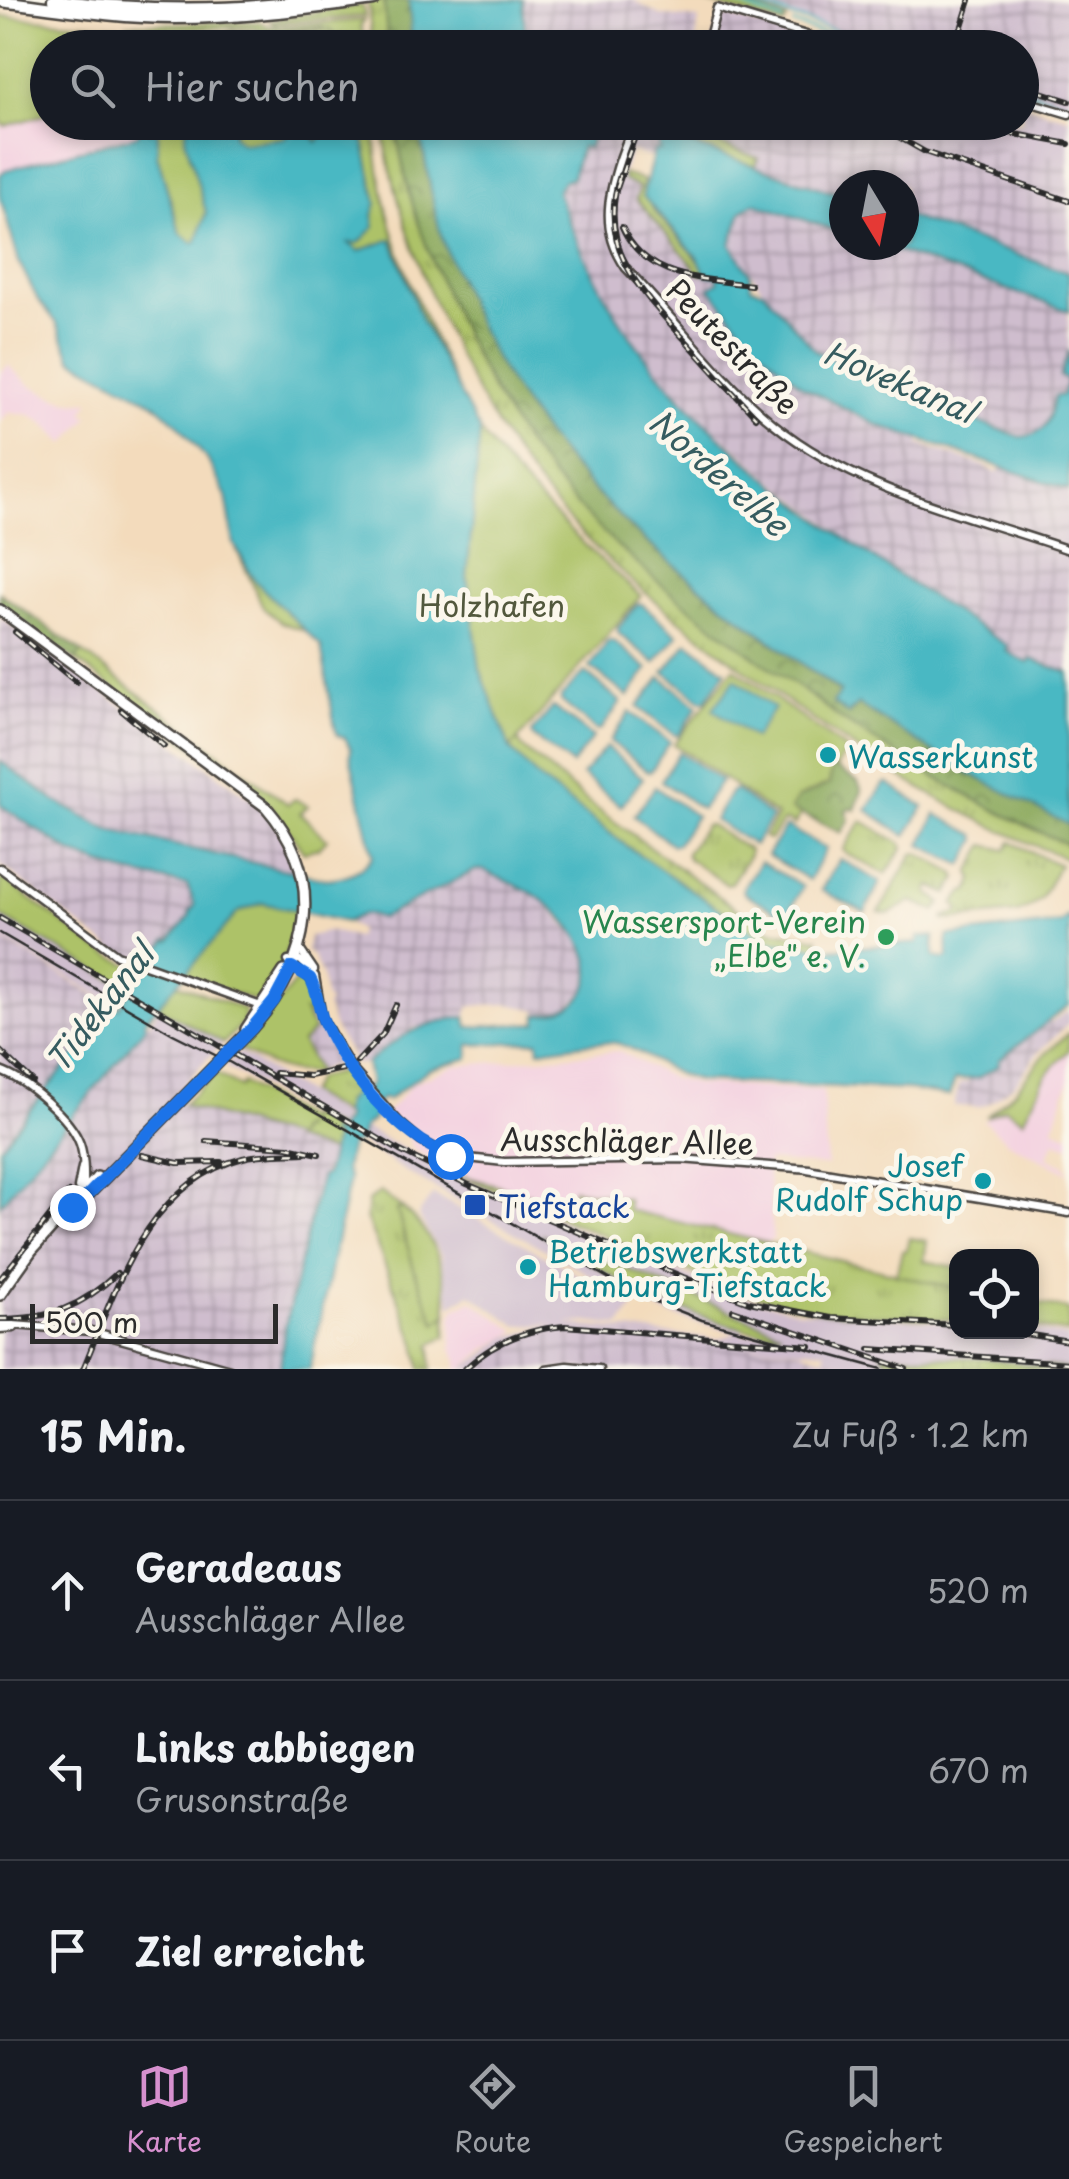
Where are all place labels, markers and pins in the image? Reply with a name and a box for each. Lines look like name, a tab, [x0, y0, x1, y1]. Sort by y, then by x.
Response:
place label: Wasserkunst	[848, 733, 1033, 778]
marker: Wasserkunst	[817, 744, 839, 766]
place label: Wassersport-Verein „Elbe" e. V.	[582, 898, 866, 977]
marker: Wassersport-Verein „Elbe" e. V.	[875, 926, 897, 948]
place label: Josef Rudolf Schup	[775, 1142, 965, 1221]
marker: Josef Rudolf Schup	[972, 1170, 994, 1192]
place label: Tiefstack	[498, 1183, 630, 1228]
marker: Tiefstack	[462, 1192, 488, 1218]
place label: Betriebswerkstatt Hamburg-Tiefstack	[548, 1228, 827, 1307]
marker: Betriebswerkstatt Hamburg-Tiefstack	[517, 1256, 539, 1278]

